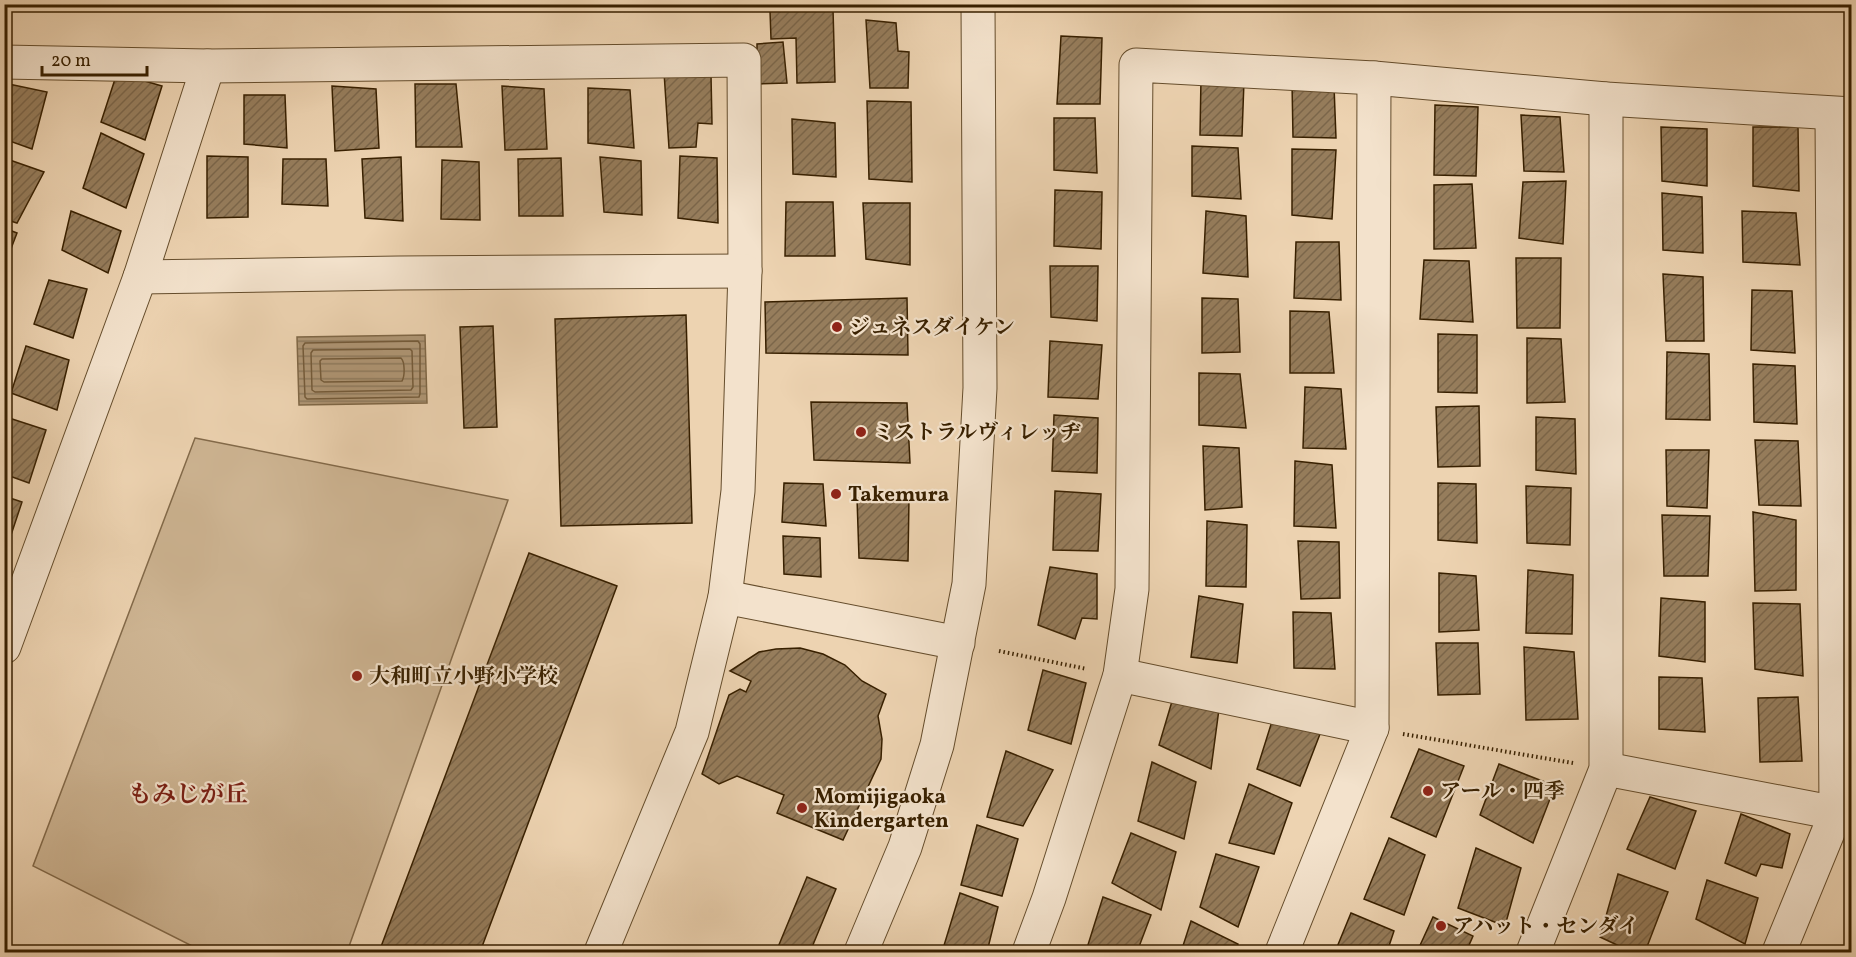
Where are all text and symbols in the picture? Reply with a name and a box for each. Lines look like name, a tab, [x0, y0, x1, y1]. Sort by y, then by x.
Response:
scale bar	[42, 39, 147, 77]
text: 20 m	[51, 49, 91, 74]
place label: ジュネスダイケン	[849, 314, 1015, 343]
marker: ジュネスダイケン	[830, 320, 844, 334]
place label: ミストラルヴィレッヂ	[873, 419, 1081, 448]
marker: ミストラルヴィレッヂ	[854, 425, 868, 439]
place label: Takemura	[848, 481, 949, 510]
marker: Takemura	[829, 487, 843, 501]
place label: 大和町立小野小学校	[369, 663, 558, 692]
marker: 大和町立小野小学校	[350, 669, 364, 683]
place label: アール・四季	[1440, 778, 1565, 807]
district label: もみじが丘	[128, 779, 248, 813]
place label: Momijigaoka Kindergarten	[814, 783, 949, 836]
marker: アール・四季	[1421, 784, 1435, 798]
marker: Momijigaoka Kindergarten	[795, 801, 809, 815]
place label: アハット・センダイ	[1453, 913, 1639, 942]
marker: アハット・センダイ	[1434, 919, 1448, 933]

